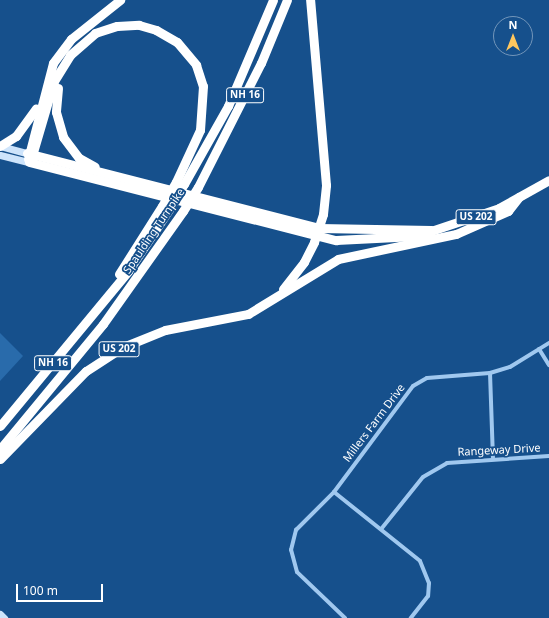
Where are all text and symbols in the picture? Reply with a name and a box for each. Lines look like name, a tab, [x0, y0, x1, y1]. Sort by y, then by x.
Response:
north arrow	[493, 16, 533, 56]
text: N	[509, 17, 517, 32]
road number: NH 16	[226, 87, 264, 103]
street label: Spaulding Turnpike	[121, 186, 187, 276]
road number: US 202	[455, 209, 497, 225]
road number: US 202	[98, 341, 140, 357]
road number: NH 16	[34, 355, 72, 371]
street label: Millers Farm Drive	[340, 381, 408, 465]
street label: Rangeway Drive	[457, 441, 541, 459]
scale bar	[18, 576, 105, 602]
text: 100 m	[23, 582, 58, 599]

